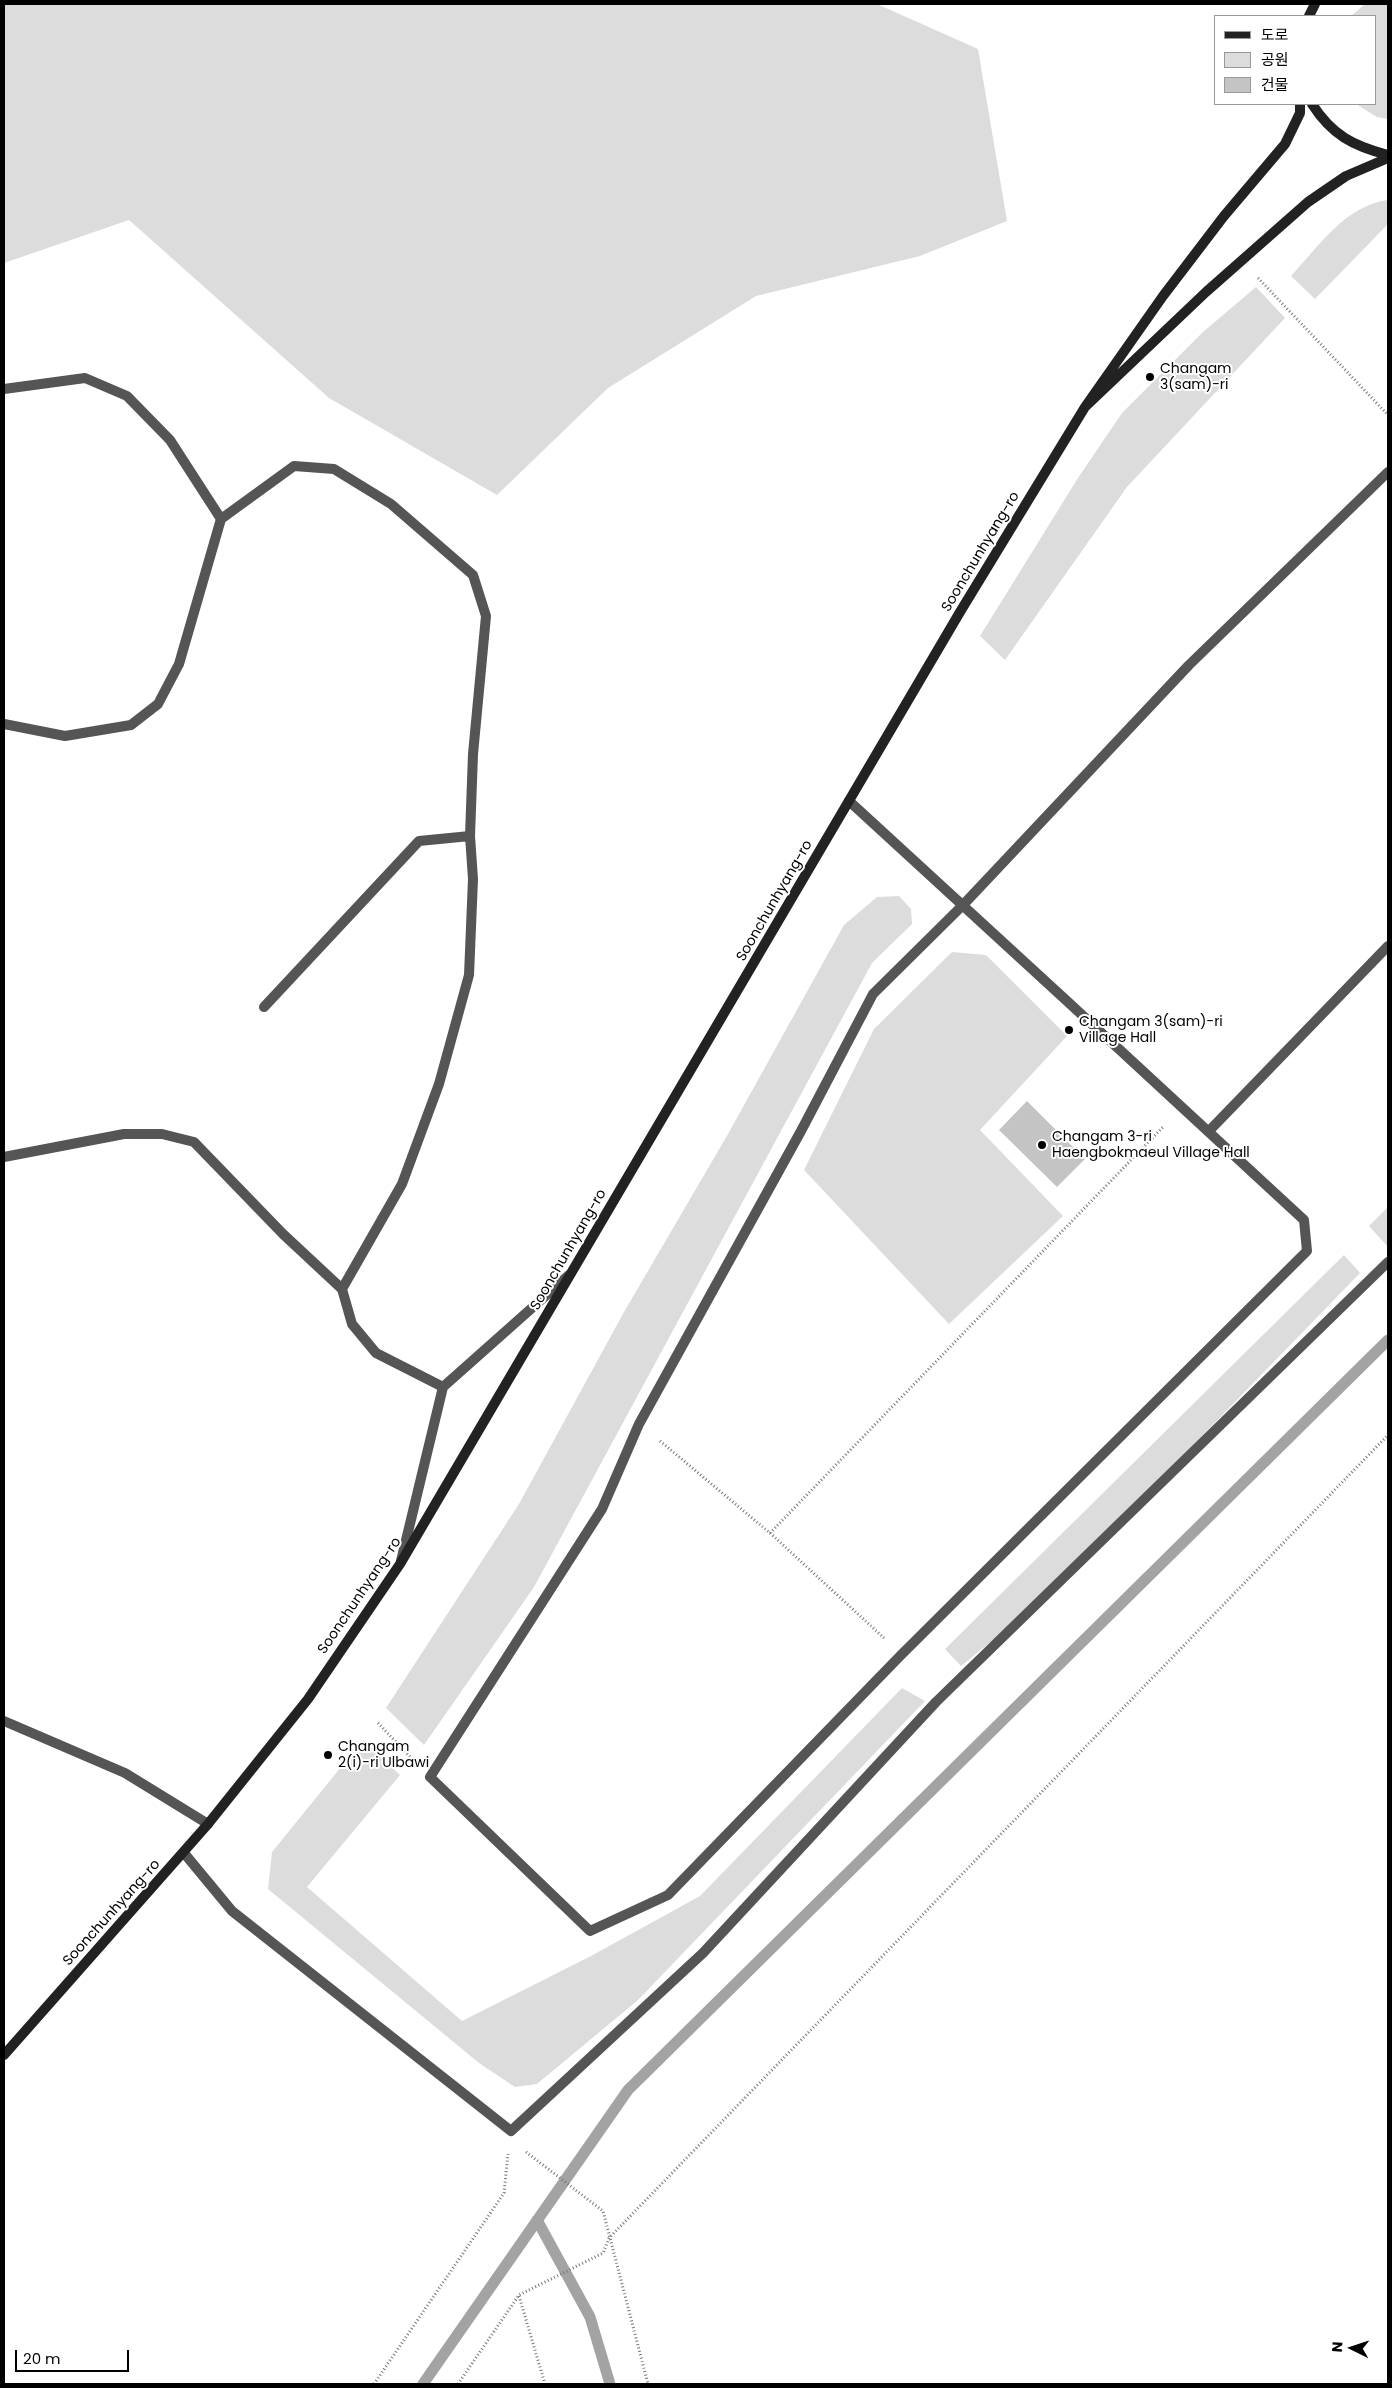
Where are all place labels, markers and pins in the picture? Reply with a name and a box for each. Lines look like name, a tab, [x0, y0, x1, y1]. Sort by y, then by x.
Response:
place label: Changam 3(sam)-ri	[1160, 361, 1232, 394]
marker: Changam 3(sam)-ri	[1144, 371, 1156, 383]
place label: Changam 3(sam)-ri Village Hall	[1079, 1014, 1223, 1046]
marker: Changam 3(sam)-ri Village Hall	[1063, 1024, 1075, 1036]
place label: Changam 3-ri Haengbokmaeul Village Hall	[1052, 1129, 1250, 1162]
marker: Changam 3-ri Haengbokmaeul Village Hall	[1036, 1139, 1048, 1151]
place label: Changam 2(i)-ri Ulbawi	[338, 1739, 429, 1771]
marker: Changam 2(i)-ri Ulbawi	[322, 1749, 334, 1761]

